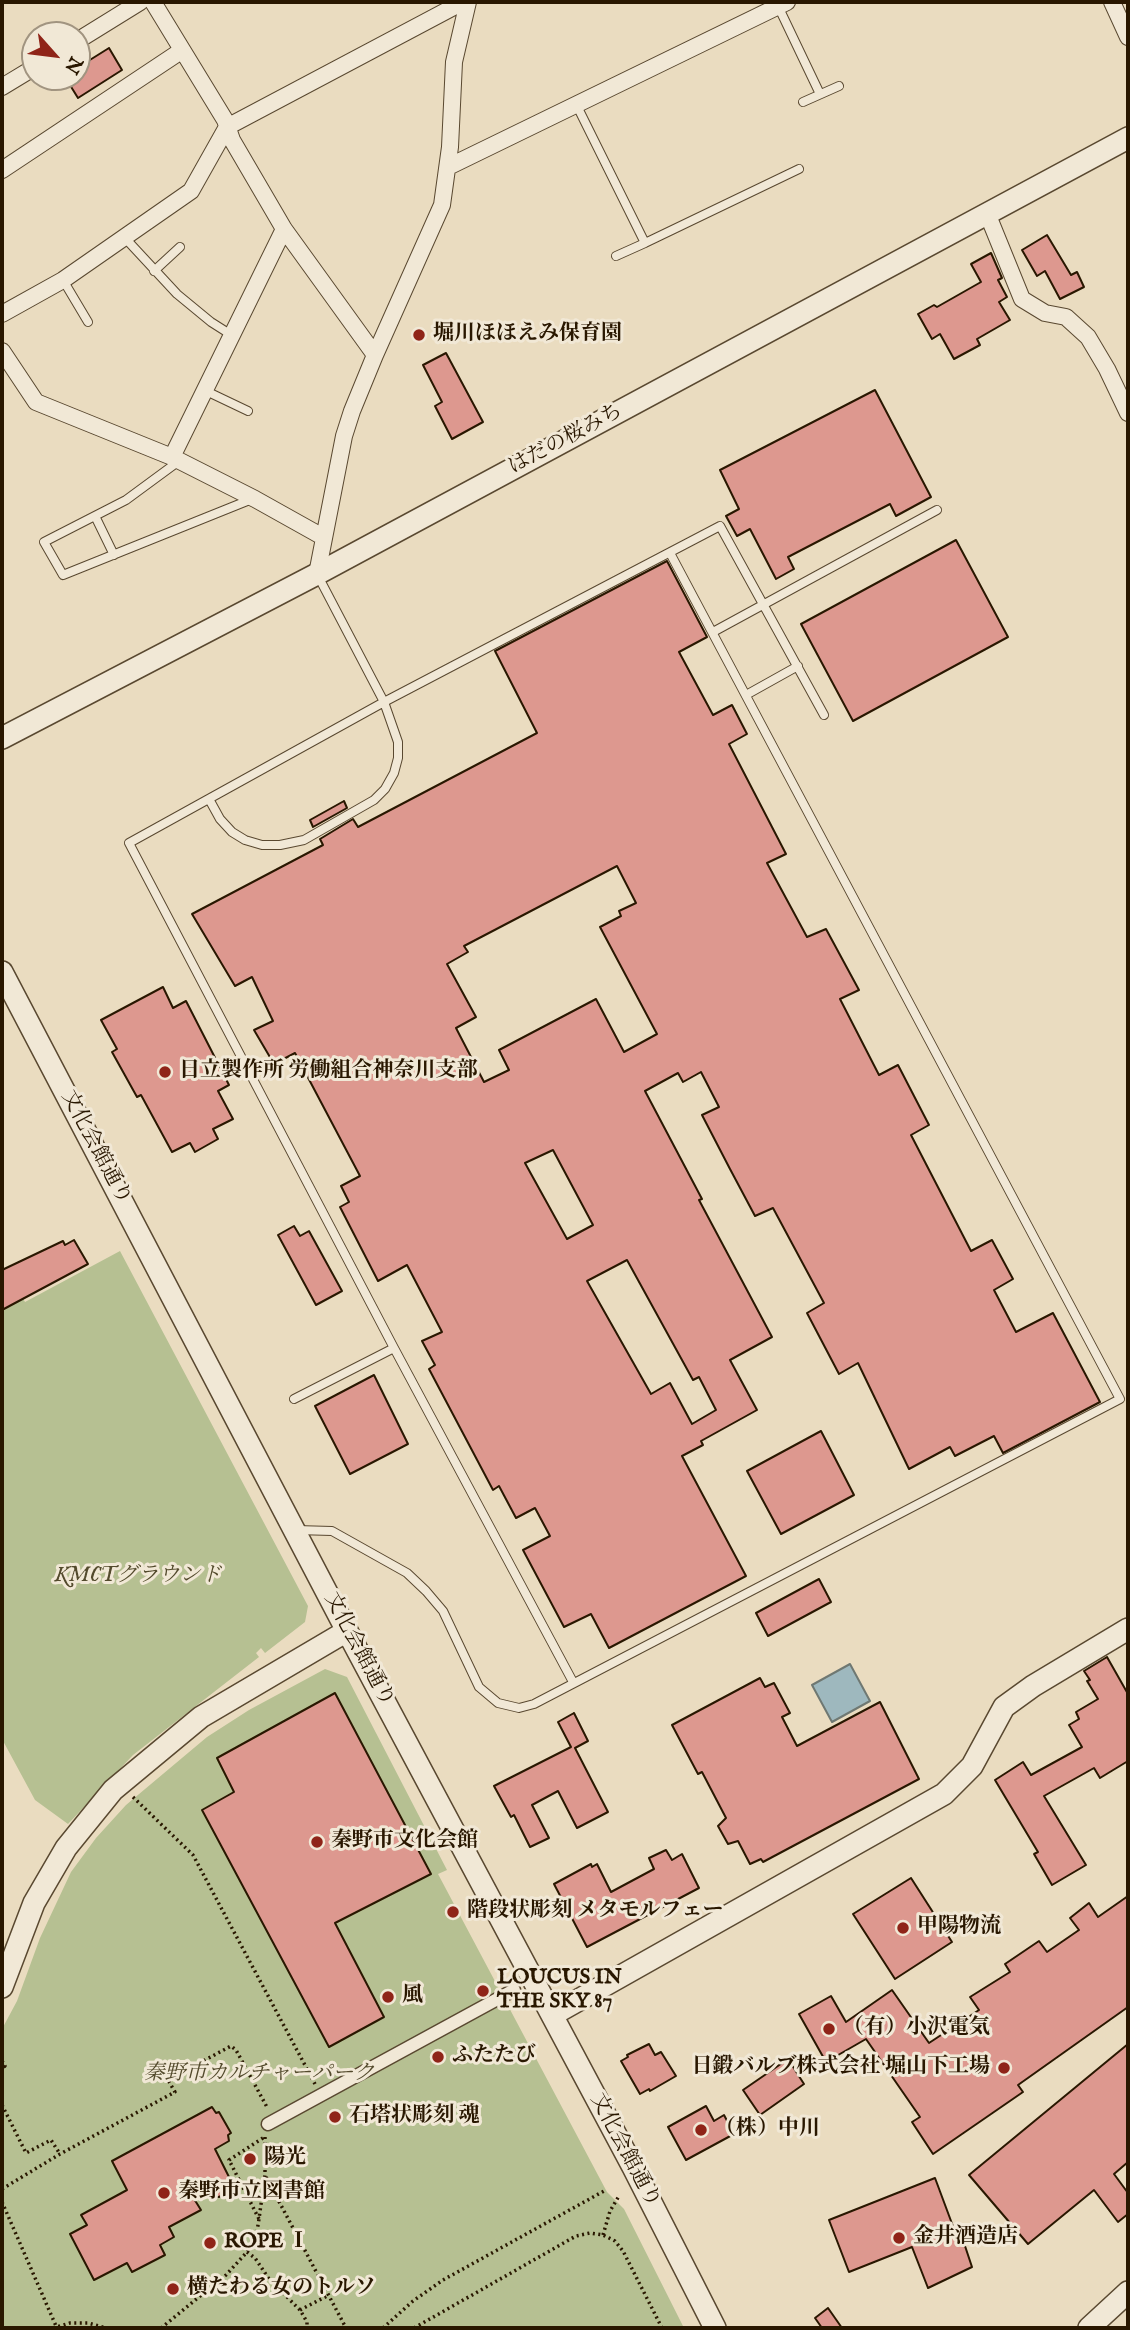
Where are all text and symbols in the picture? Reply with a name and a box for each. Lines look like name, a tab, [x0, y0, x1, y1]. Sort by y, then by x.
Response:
north arrow	[21, 21, 91, 91]
text: N	[58, 52, 87, 78]
place label: 堀川ほほえみ保育園	[433, 322, 622, 348]
marker: 堀川ほほえみ保育園	[411, 327, 427, 343]
street label: はだの桜みち	[504, 399, 628, 481]
place label: 日立製作所 労働組合神奈川支部	[179, 1059, 478, 1085]
marker: 日立製作所 労働組合神奈川支部	[157, 1064, 173, 1080]
street label: 文化会館通り	[54, 1086, 136, 1210]
park label: KMCTグラウンド	[55, 1564, 221, 1590]
street label: 文化会館通り	[317, 1588, 399, 1712]
place label: 秦野市文化会館	[331, 1829, 478, 1855]
marker: 秦野市文化会館	[309, 1834, 325, 1850]
place label: 階段状彫刻 メタモルフェー	[467, 1899, 724, 1925]
marker: 階段状彫刻 メタモルフェー	[445, 1904, 461, 1920]
place label: 甲陽物流	[917, 1915, 1001, 1941]
marker: 甲陽物流	[895, 1920, 911, 1936]
place label: LOUCUS IN THE SKY 87	[497, 1966, 622, 2016]
marker: LOUCUS IN THE SKY 87	[475, 1983, 491, 1999]
place label: 風	[402, 1984, 423, 2010]
marker: 風	[380, 1989, 396, 2005]
place label: （有）小沢電気	[843, 2016, 990, 2042]
marker: （有）小沢電気	[821, 2021, 837, 2037]
place label: ふたたび	[452, 2044, 536, 2070]
marker: ふたたび	[430, 2049, 446, 2065]
place label: 日鍛バルブ株式会社 堀山下工場	[691, 2055, 990, 2081]
marker: 日鍛バルブ株式会社 堀山下工場	[996, 2060, 1012, 2076]
park label: 秦野市カルチャーパーク	[144, 2062, 374, 2088]
street label: 文化会館通り	[583, 2089, 665, 2213]
place label: 石塔状彫刻 魂	[349, 2104, 480, 2130]
marker: 石塔状彫刻 魂	[327, 2109, 343, 2125]
place label: （株）中川	[715, 2117, 820, 2143]
marker: （株）中川	[693, 2122, 709, 2138]
place label: 陽光	[264, 2146, 306, 2172]
marker: 陽光	[242, 2151, 258, 2167]
place label: 秦野市立図書館	[178, 2180, 325, 2206]
marker: 秦野市立図書館	[156, 2185, 172, 2201]
place label: 金井酒造店	[913, 2225, 1018, 2251]
place label: ROPE Ｉ	[224, 2230, 309, 2256]
marker: 金井酒造店	[891, 2230, 907, 2246]
marker: ROPE Ｉ	[202, 2235, 218, 2251]
place label: 横たわる女のトルソ	[187, 2276, 376, 2302]
marker: 横たわる女のトルソ	[165, 2281, 181, 2297]

